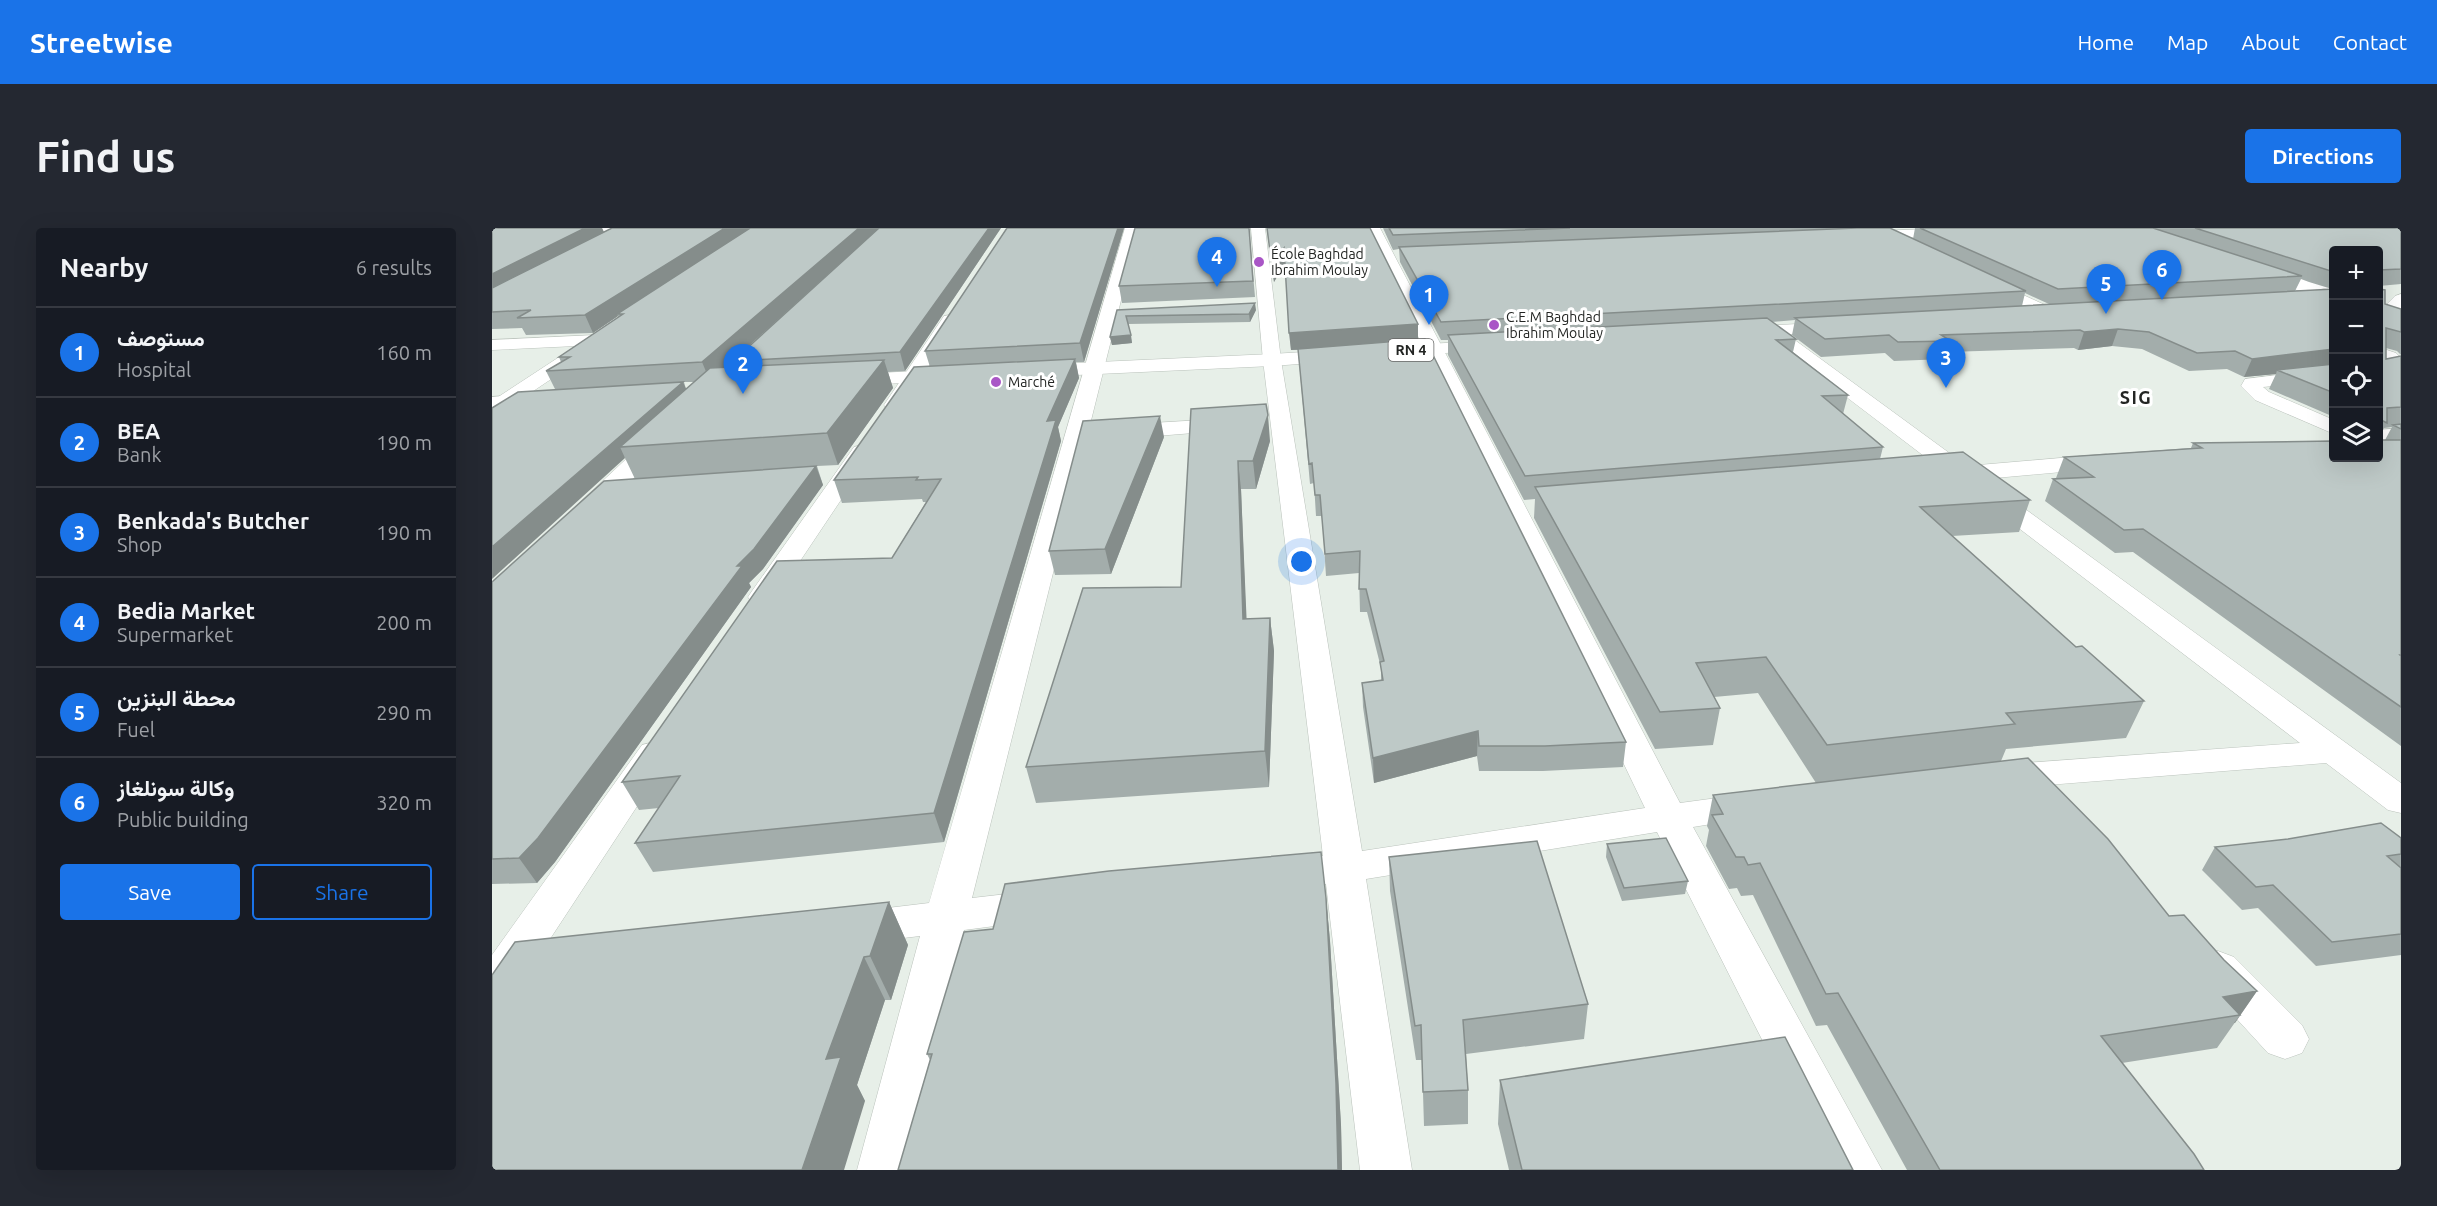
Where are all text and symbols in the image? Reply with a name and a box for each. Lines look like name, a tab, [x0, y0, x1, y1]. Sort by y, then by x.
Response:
text: Streetwise	[30, 27, 173, 58]
text: Home	[2077, 30, 2134, 54]
text: Map	[2167, 30, 2208, 54]
text: About	[2241, 30, 2300, 54]
text: Contact	[2333, 30, 2407, 54]
button: Directions	[2245, 129, 2401, 183]
text: Find us	[36, 133, 175, 180]
pin: 4	[1198, 238, 1236, 287]
place label: École Baghdad Ibrahim Moulay	[1271, 245, 1368, 278]
map controls	[2329, 246, 2383, 462]
button: +	[2329, 246, 2383, 300]
pin: 6	[2142, 250, 2182, 300]
text: Nearby	[60, 253, 148, 282]
marker: École Baghdad Ibrahim Moulay	[1252, 255, 1266, 269]
text: 6 results	[356, 256, 432, 279]
pin: 5	[2086, 264, 2126, 314]
pin: 1	[1410, 276, 1448, 325]
button: −	[2329, 300, 2383, 354]
place label: C.E.M Baghdad Ibrahim Moulay	[1506, 309, 1603, 341]
marker: C.E.M Baghdad Ibrahim Moulay	[1487, 318, 1501, 332]
text: مستوصف	[117, 325, 205, 350]
pin: 3	[1926, 338, 1966, 388]
road number: RN 4	[1388, 339, 1434, 361]
text: 1	[74, 341, 85, 364]
text: 160 m	[376, 341, 432, 364]
pin: 2	[724, 344, 762, 394]
button: locate	[2329, 354, 2383, 408]
text: Hospital	[117, 358, 191, 381]
place label: Marché	[1008, 374, 1055, 390]
marker: Marché	[989, 375, 1003, 389]
district label: SIG	[2120, 387, 2152, 407]
button: layers	[2329, 408, 2383, 462]
text: BEA	[117, 418, 160, 443]
text: 2	[74, 431, 85, 454]
text: 190 m	[376, 431, 432, 454]
text: Bank	[117, 443, 162, 466]
text: Benkada's Butcher	[117, 508, 309, 533]
text: 3	[74, 521, 85, 544]
text: 190 m	[376, 521, 432, 544]
text: Shop	[117, 533, 162, 556]
your location	[1287, 547, 1316, 576]
text: Bedia Market	[117, 598, 255, 623]
text: 4	[74, 611, 85, 634]
text: 200 m	[376, 611, 432, 634]
text: Supermarket	[117, 623, 233, 646]
text: محطة البنزين	[117, 685, 236, 710]
text: 5	[74, 701, 85, 724]
text: 290 m	[376, 701, 432, 724]
text: Fuel	[117, 718, 155, 741]
text: وكالة سونلغاز	[117, 775, 234, 800]
text: 6	[74, 791, 85, 814]
text: 320 m	[376, 791, 432, 814]
text: Public building	[117, 808, 249, 831]
button: Save	[60, 864, 240, 920]
button: Share	[252, 864, 432, 920]

